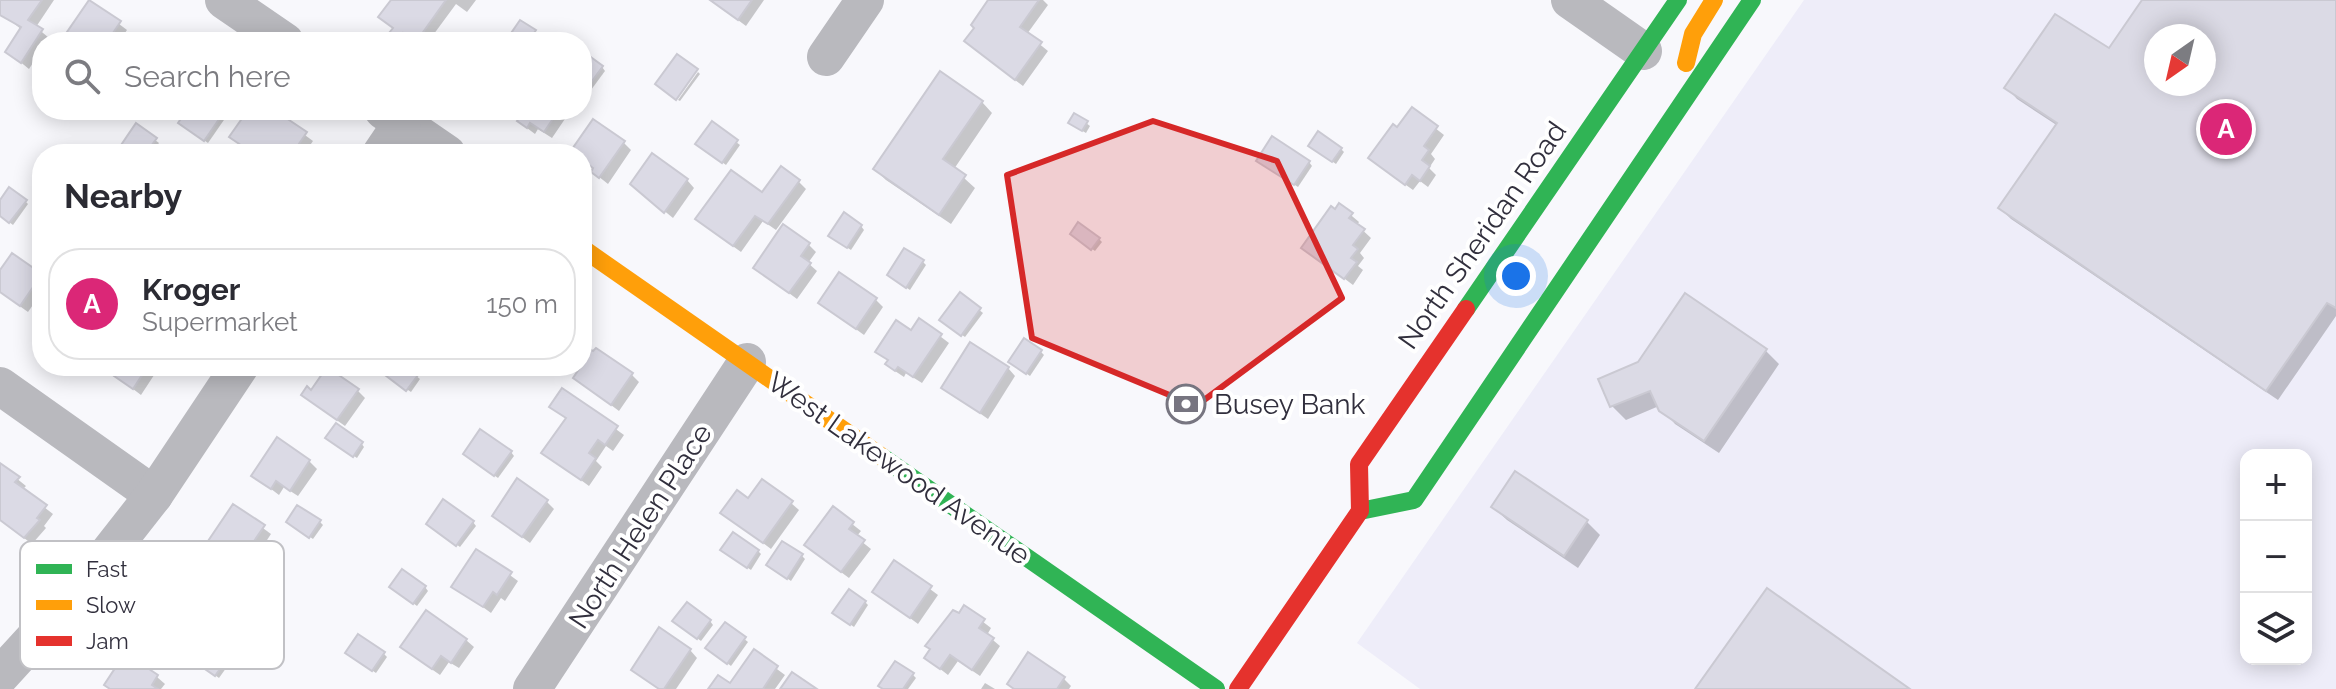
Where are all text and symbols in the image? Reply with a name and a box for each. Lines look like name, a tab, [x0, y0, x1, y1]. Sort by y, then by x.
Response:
north arrow	[2144, 24, 2216, 96]
search box	[32, 32, 592, 120]
icon: search	[60, 54, 104, 98]
text: Search here	[124, 59, 291, 94]
pin: A	[2200, 99, 2252, 159]
street label: North Sheridan Road	[1392, 115, 1573, 355]
text: Nearby	[64, 176, 182, 216]
your location	[1496, 256, 1536, 296]
text: Kroger	[142, 272, 240, 307]
text: A	[83, 289, 101, 319]
text: 150 m	[486, 289, 558, 319]
text: Supermarket	[142, 307, 298, 337]
street label: West Lakewood Avenue	[761, 365, 1036, 572]
bank icon: Busey Bank	[1165, 383, 1207, 425]
place label: Busey Bank	[1214, 388, 1366, 421]
street label: North Helen Place	[562, 418, 719, 635]
map controls	[2240, 449, 2312, 665]
button: +	[2240, 449, 2312, 521]
button: −	[2240, 521, 2312, 593]
legend	[20, 541, 284, 669]
text: Fast	[86, 556, 128, 582]
text: Slow	[86, 592, 136, 618]
button: layers	[2240, 593, 2312, 665]
text: Jam	[86, 628, 129, 654]

